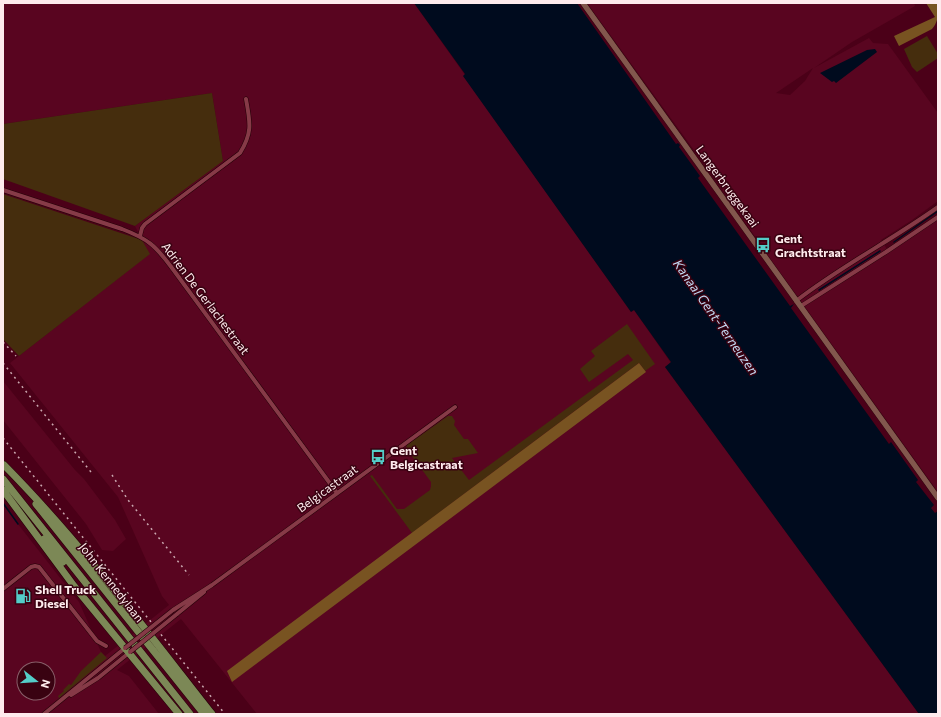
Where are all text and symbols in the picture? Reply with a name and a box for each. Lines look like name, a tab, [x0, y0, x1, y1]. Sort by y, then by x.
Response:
street label: Langerbruggekaai	[694, 142, 762, 230]
place label: Gent Grachtstraat	[775, 231, 846, 259]
bus stop icon: Gent Grachtstraat	[754, 236, 772, 254]
street label: Adrien De Gerlachestraat	[159, 239, 253, 357]
water label: Kanaal Gent-Terneuzen	[670, 256, 762, 378]
place label: Gent Belgicastraat	[390, 443, 463, 471]
bus stop icon: Gent Belgicastraat	[369, 448, 387, 466]
street label: Belgicastraat	[294, 461, 360, 515]
street label: John Kennedylaan	[76, 540, 147, 625]
place label: Shell Truck Diesel	[35, 582, 96, 610]
fuel station icon: Shell Truck Diesel	[14, 587, 32, 605]
north arrow	[16, 661, 56, 701]
text: N	[39, 678, 53, 690]

